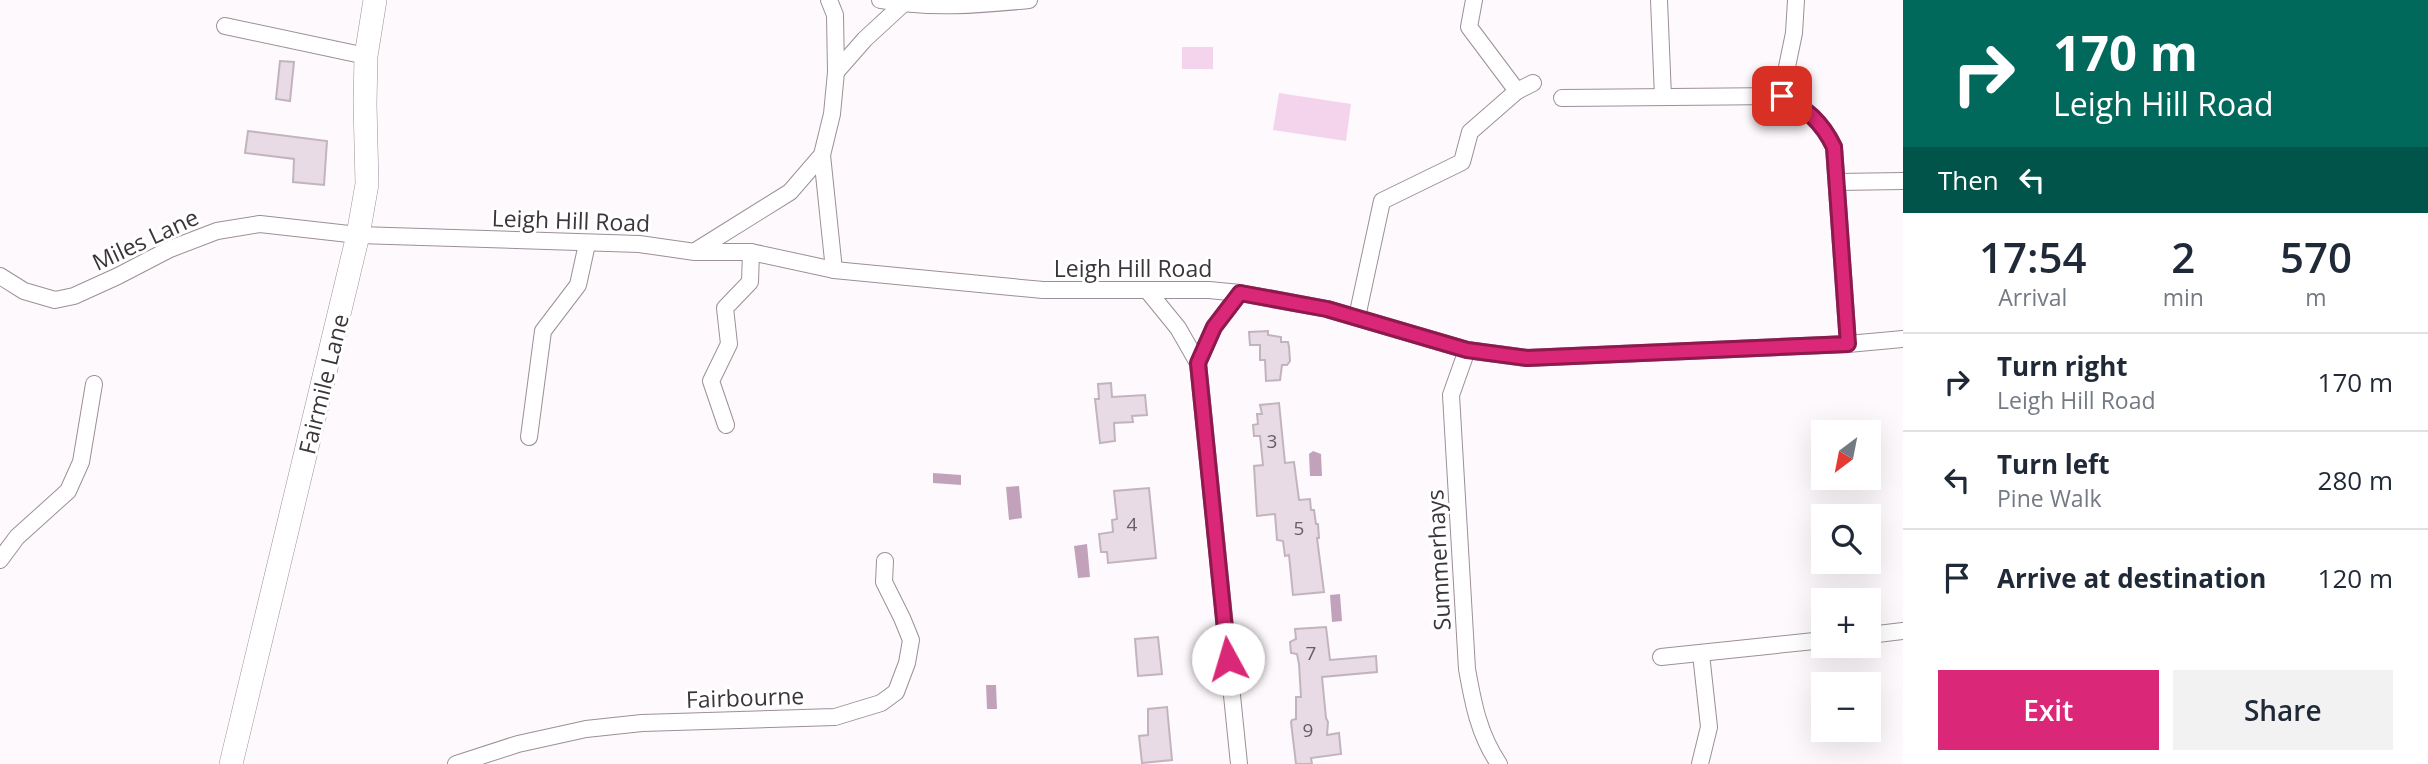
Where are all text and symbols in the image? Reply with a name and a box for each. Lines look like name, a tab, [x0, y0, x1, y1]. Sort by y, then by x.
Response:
text: 170 m	[2053, 19, 2198, 85]
icon: right	[1938, 28, 2029, 119]
pin	[1752, 66, 1812, 126]
icon: arrive	[1763, 77, 1801, 115]
text: Leigh Hill Road	[2053, 82, 2274, 125]
icon: left	[2013, 161, 2051, 199]
text: Then	[1938, 162, 1999, 198]
street label: Miles Lane	[87, 200, 203, 278]
street label: Leigh Hill Road	[491, 201, 651, 239]
text: 17:54	[1979, 228, 2087, 285]
text: 2	[2171, 228, 2195, 285]
text: 570	[2280, 228, 2352, 285]
street label: Leigh Hill Road	[1054, 252, 1212, 284]
text: Arrival	[1998, 281, 2067, 313]
text: min	[2163, 281, 2204, 313]
text: m	[2305, 281, 2327, 313]
street label: Fairmile Lane	[290, 311, 356, 457]
text: Turn right	[1997, 348, 2128, 384]
icon: right	[1938, 363, 1976, 401]
text: 170 m	[2318, 364, 2393, 400]
text: Leigh Hill Road	[1997, 384, 2156, 416]
north arrow	[1811, 420, 1881, 490]
map controls	[1811, 420, 1881, 742]
house number: 3	[1267, 428, 1277, 454]
text: Turn left	[1997, 446, 2109, 482]
icon: left	[1938, 461, 1976, 499]
text: 280 m	[2318, 462, 2393, 498]
text: Pine Walk	[1997, 482, 2102, 514]
street label: Summerhays	[1418, 489, 1458, 631]
button: search	[1811, 504, 1881, 574]
house number: 4	[1127, 511, 1138, 537]
house number: 5	[1294, 515, 1304, 541]
icon: arrive	[1938, 559, 1976, 597]
text: Arrive at destination	[1997, 560, 2266, 596]
text: 120 m	[2318, 560, 2393, 596]
button: +	[1811, 588, 1881, 658]
position arrow	[1191, 622, 1265, 696]
house number: 7	[1306, 640, 1316, 666]
button: Exit	[1938, 670, 2159, 750]
button: Share	[2173, 670, 2393, 750]
button: −	[1811, 672, 1881, 742]
street label: Fairbourne	[685, 679, 805, 715]
house number: 9	[1303, 717, 1313, 743]

